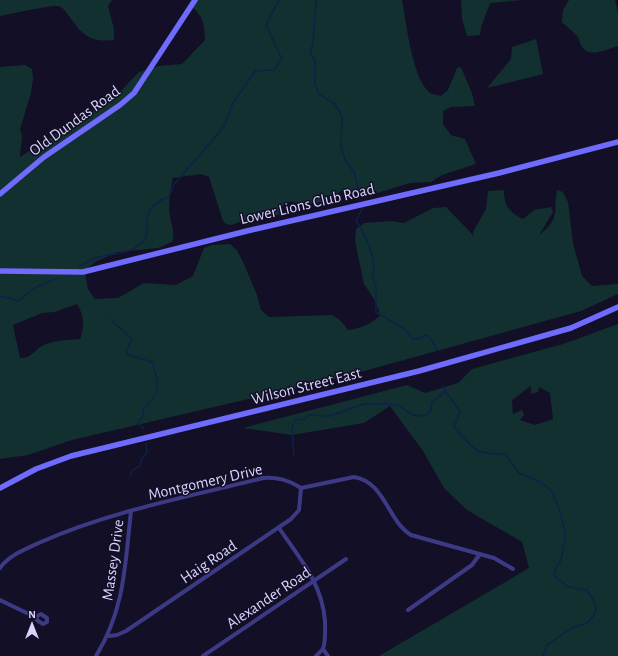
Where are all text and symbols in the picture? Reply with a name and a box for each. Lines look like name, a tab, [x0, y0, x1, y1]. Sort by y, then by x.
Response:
street label: Old Dundas Road	[26, 83, 123, 159]
street label: Lower Lions Club Road	[238, 181, 376, 227]
street label: Wilson Street East	[250, 365, 363, 407]
street label: Montgomery Drive	[147, 461, 264, 504]
street label: Massey Drive	[99, 519, 128, 602]
street label: Haig Road	[177, 537, 240, 586]
street label: Alexander Road	[223, 564, 314, 632]
north arrow	[12, 604, 52, 644]
text: N	[28, 609, 36, 620]

